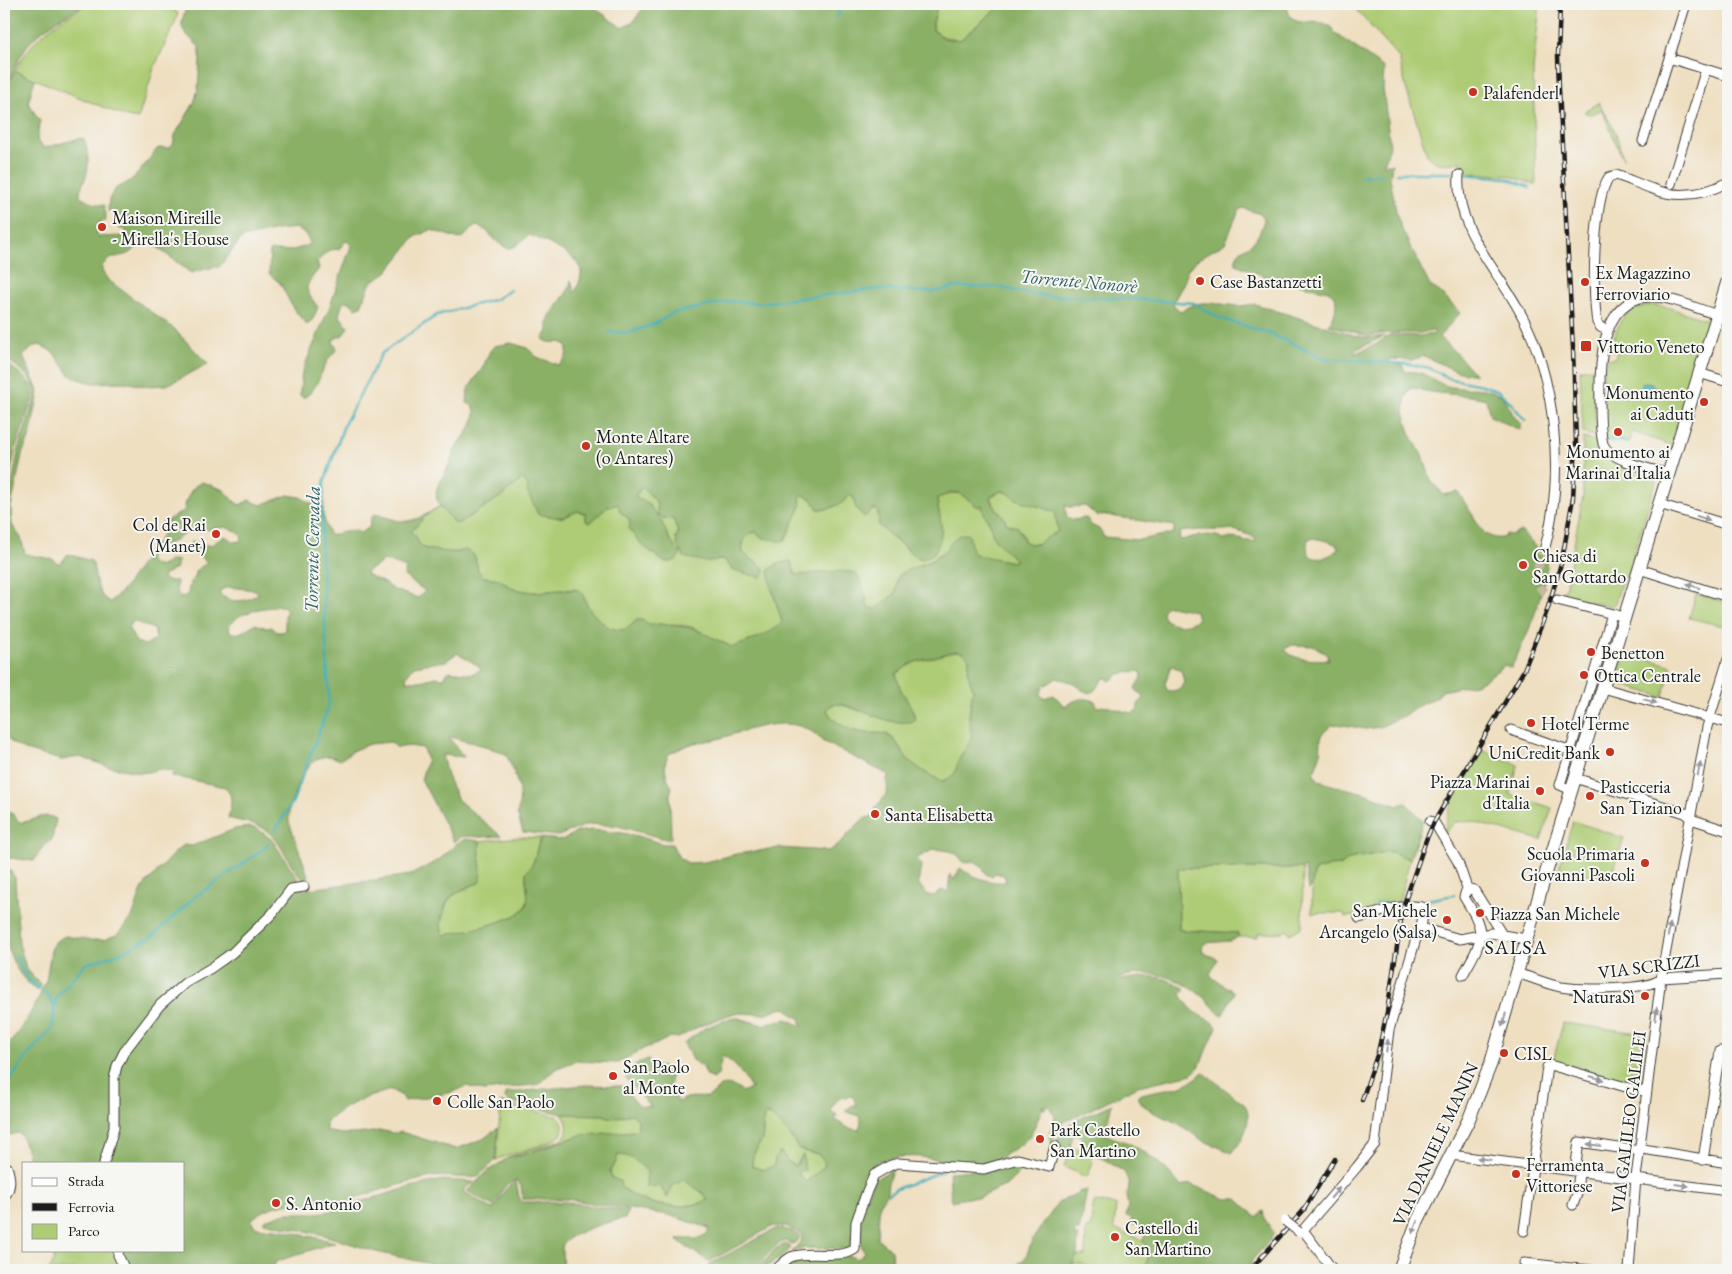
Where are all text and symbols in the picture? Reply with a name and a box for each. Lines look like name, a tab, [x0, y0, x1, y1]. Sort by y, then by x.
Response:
place label: Palafenderl	[1483, 81, 1559, 104]
marker: Palafenderl	[1467, 86, 1479, 98]
place label: Maison Mireille - Mirella's House	[112, 206, 229, 250]
marker: Maison Mireille - Mirella's House	[96, 221, 108, 233]
place label: Ex Magazzino Ferroviario	[1595, 261, 1691, 305]
water label: Torrente Nonorè	[1020, 263, 1139, 299]
place label: Case Bastanzetti	[1210, 270, 1322, 293]
marker: Case Bastanzetti	[1194, 275, 1206, 287]
marker: Ex Magazzino Ferroviario	[1579, 276, 1591, 288]
place label: Vittorio Veneto	[1597, 335, 1705, 358]
marker: Vittorio Veneto	[1579, 339, 1593, 353]
place label: Monumento ai Caduti	[1605, 381, 1695, 425]
marker: Monumento ai Caduti	[1698, 396, 1710, 408]
place label: Monte Altare (o Antares)	[596, 425, 689, 469]
marker: Monumento ai Marinai d'Italia	[1612, 426, 1624, 438]
marker: Monte Altare (o Antares)	[580, 440, 592, 452]
place label: Monumento ai Marinai d'Italia	[1565, 440, 1672, 484]
water label: Torrente Cervada	[298, 486, 326, 612]
place label: Col de Rai (Manet)	[133, 513, 207, 557]
one-way arrow	[1695, 514, 1710, 522]
marker: Col de Rai (Manet)	[210, 528, 222, 540]
place label: Chiesa di San Gottardo	[1533, 544, 1626, 588]
marker: Chiesa di San Gottardo	[1517, 559, 1529, 571]
one-way arrow	[1685, 581, 1700, 589]
place label: Benetton	[1601, 641, 1665, 664]
marker: Benetton	[1585, 646, 1597, 658]
place label: Ottica Centrale	[1594, 664, 1701, 687]
marker: Ottica Centrale	[1578, 669, 1590, 681]
one-way arrow	[1642, 697, 1657, 705]
place label: Hotel Terme	[1541, 712, 1629, 735]
marker: Hotel Terme	[1525, 717, 1537, 729]
place label: UniCredit Bank	[1489, 741, 1601, 764]
marker: UniCredit Bank	[1604, 746, 1616, 758]
one-way arrow	[1695, 761, 1703, 777]
place label: Piazza Marinai d'Italia	[1430, 770, 1531, 814]
place label: Pasticceria San Tiziano	[1600, 775, 1682, 819]
marker: Piazza Marinai d'Italia	[1534, 785, 1546, 797]
marker: Pasticceria San Tiziano	[1584, 790, 1596, 802]
place label: Santa Elisabetta	[885, 803, 994, 826]
marker: Santa Elisabetta	[869, 808, 881, 820]
place label: Scuola Primaria Giovanni Pascoli	[1521, 842, 1636, 886]
marker: Scuola Primaria Giovanni Pascoli	[1639, 857, 1651, 869]
place label: San Michele Arcangelo (Salsa)	[1318, 899, 1437, 943]
place label: Piazza San Michele	[1490, 902, 1620, 925]
marker: Piazza San Michele	[1474, 907, 1486, 919]
marker: San Michele Arcangelo (Salsa)	[1441, 914, 1453, 926]
one-way arrow	[1666, 921, 1674, 937]
district label: SALSA	[1485, 934, 1547, 960]
street label: VIA SCRIZZI	[1597, 948, 1701, 984]
place label: NaturaSì	[1572, 985, 1636, 1008]
marker: NaturaSì	[1639, 990, 1651, 1002]
one-way arrow	[1652, 1006, 1660, 1022]
one-way arrow	[1500, 1012, 1508, 1027]
street label: VIA GALILEO GALILEI	[1605, 1030, 1651, 1214]
one-way arrow	[1383, 1037, 1391, 1053]
place label: CISL	[1514, 1042, 1552, 1065]
marker: CISL	[1498, 1047, 1510, 1059]
place label: San Paolo al Monte	[623, 1055, 690, 1099]
street label: VIA DANIELE MANIN	[1387, 1058, 1483, 1229]
marker: San Paolo al Monte	[607, 1070, 619, 1082]
one-way arrow	[1590, 1075, 1605, 1083]
place label: Colle San Paolo	[447, 1090, 555, 1113]
marker: Colle San Paolo	[431, 1095, 443, 1107]
place label: Park Castello San Martino	[1050, 1118, 1140, 1162]
marker: Park Castello San Martino	[1034, 1133, 1046, 1145]
one-way arrow	[1586, 1140, 1602, 1148]
place label: Ferramenta Vittoriese	[1526, 1153, 1605, 1197]
one-way arrow	[1476, 1155, 1492, 1163]
legend	[22, 1162, 185, 1252]
marker: Ferramenta Vittoriese	[1510, 1168, 1522, 1180]
text: Strada	[68, 1171, 104, 1190]
one-way arrow	[1674, 1181, 1690, 1189]
one-way arrow	[1329, 1187, 1340, 1199]
place label: S. Antonio	[286, 1192, 362, 1215]
text: Ferrovia	[68, 1197, 115, 1216]
marker: S. Antonio	[270, 1197, 282, 1209]
place label: Castello di San Martino	[1125, 1216, 1211, 1260]
one-way arrow	[1411, 1220, 1419, 1234]
text: Parco	[68, 1221, 100, 1240]
marker: Castello di San Martino	[1109, 1231, 1121, 1243]

